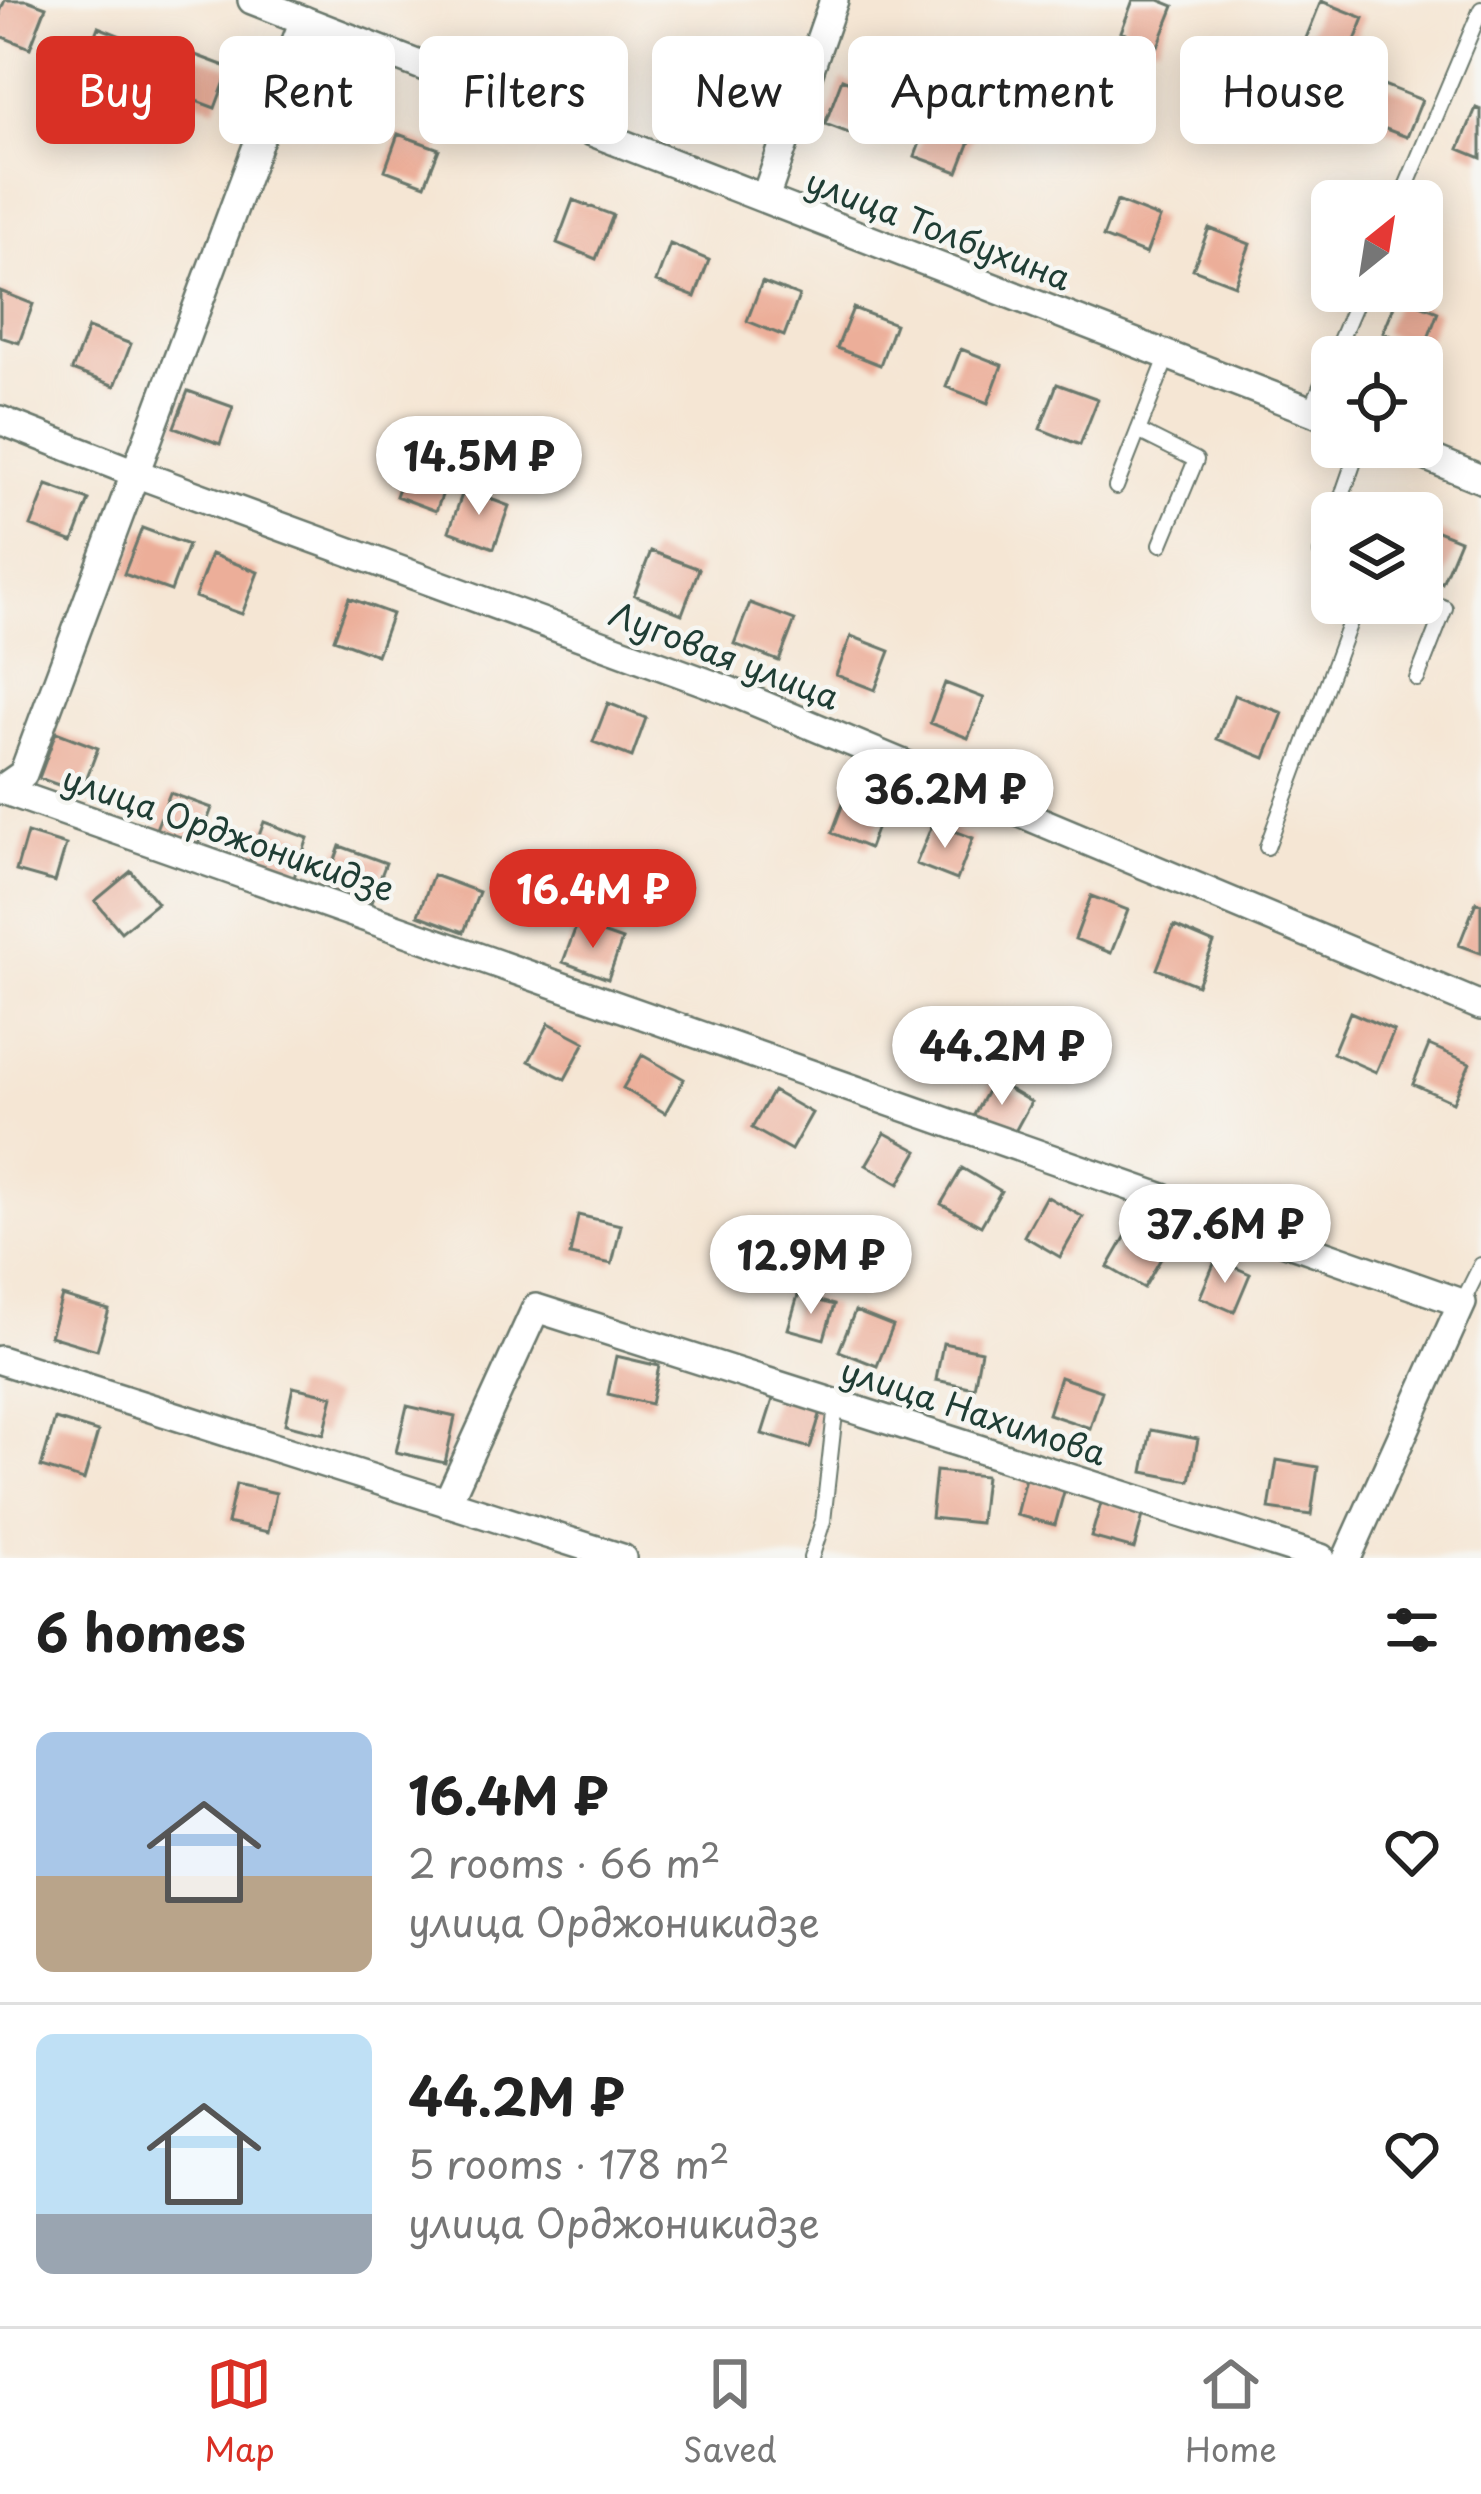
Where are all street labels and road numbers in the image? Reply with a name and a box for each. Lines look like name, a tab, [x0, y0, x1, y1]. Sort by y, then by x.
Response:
street label: улица Толбухина	[799, 155, 1079, 302]
street label: Луговая улица	[603, 587, 847, 721]
street label: улица Орджоникидзе	[56, 752, 402, 912]
street label: улица Нахимова	[835, 1344, 1114, 1477]

